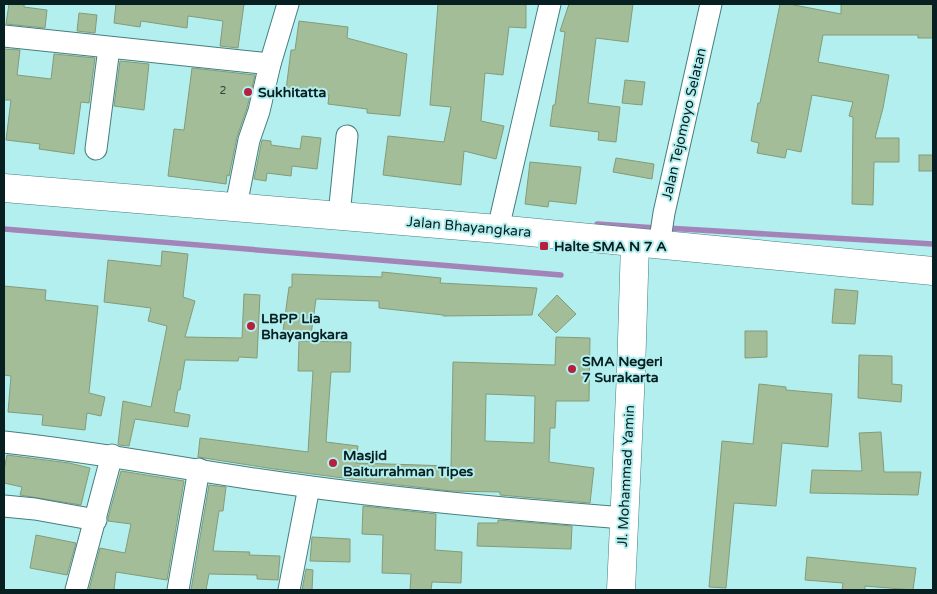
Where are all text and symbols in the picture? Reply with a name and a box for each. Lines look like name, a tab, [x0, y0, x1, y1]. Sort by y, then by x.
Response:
street label: Jalan Tejomoyo Selatan	[658, 46, 710, 202]
house number: 2	[220, 84, 227, 97]
place label: Sukhitatta	[258, 84, 326, 101]
marker: Sukhitatta	[242, 86, 254, 98]
street label: Jalan Bhayangkara	[406, 213, 532, 241]
place label: Halte SMA N 7 A	[554, 238, 667, 255]
marker: Halte SMA N 7 A	[538, 240, 550, 252]
place label: LBPP Lia Bhayangkara	[261, 310, 348, 343]
marker: LBPP Lia Bhayangkara	[245, 320, 257, 332]
place label: SMA Negeri 7 Surakarta	[582, 353, 663, 386]
marker: SMA Negeri 7 Surakarta	[566, 363, 578, 375]
street label: Jl. Mohammad Yamin	[614, 405, 638, 547]
place label: Masjid Baiturrahman Tipes	[343, 447, 474, 480]
marker: Masjid Baiturrahman Tipes	[327, 457, 339, 469]

